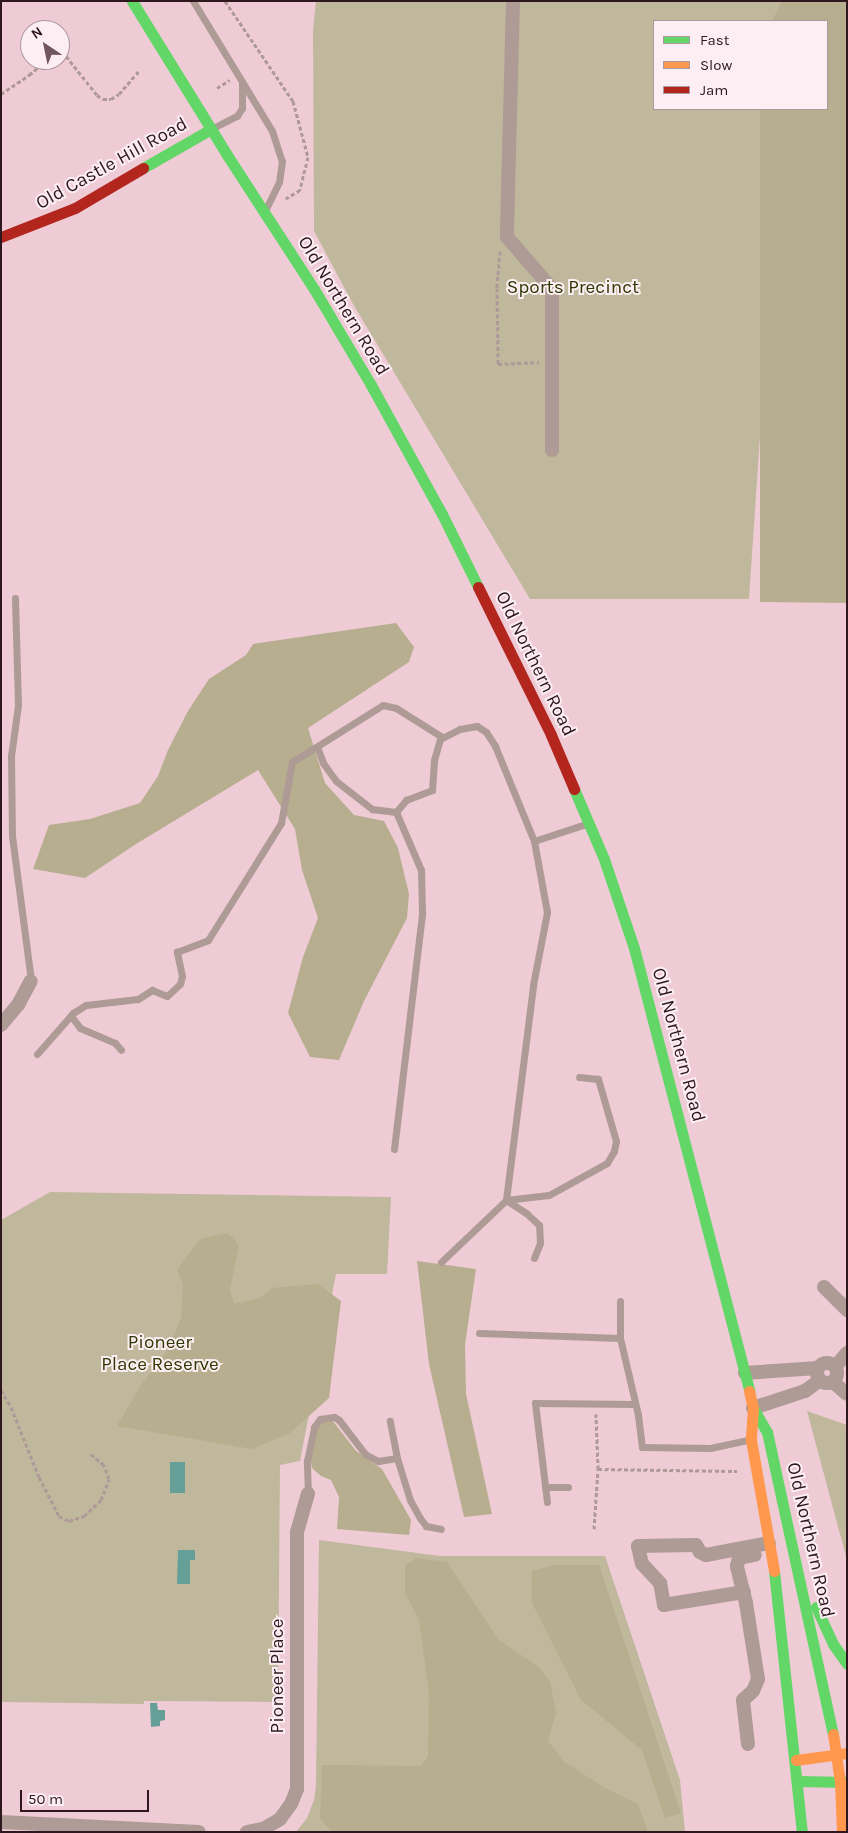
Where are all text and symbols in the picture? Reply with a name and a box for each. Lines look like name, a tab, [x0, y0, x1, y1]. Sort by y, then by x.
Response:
north arrow	[20, 20, 70, 70]
legend	[653, 20, 828, 110]
text: N	[28, 23, 46, 43]
text: Fast	[700, 31, 729, 49]
text: Slow	[700, 56, 732, 74]
text: Jam	[700, 81, 728, 99]
street label: Old Castle Hill Road	[32, 113, 192, 215]
street label: Old Northern Road	[292, 232, 394, 380]
park label: Sports Precinct	[507, 277, 639, 299]
street label: Old Northern Road	[490, 588, 580, 740]
street label: Old Northern Road	[646, 965, 710, 1125]
park label: Pioneer Place Reserve	[101, 1332, 219, 1376]
street label: Old Northern Road	[781, 1460, 839, 1620]
street label: Pioneer Place	[267, 1619, 289, 1733]
scale bar	[22, 1780, 151, 1812]
text: 50 m	[28, 1790, 63, 1808]

